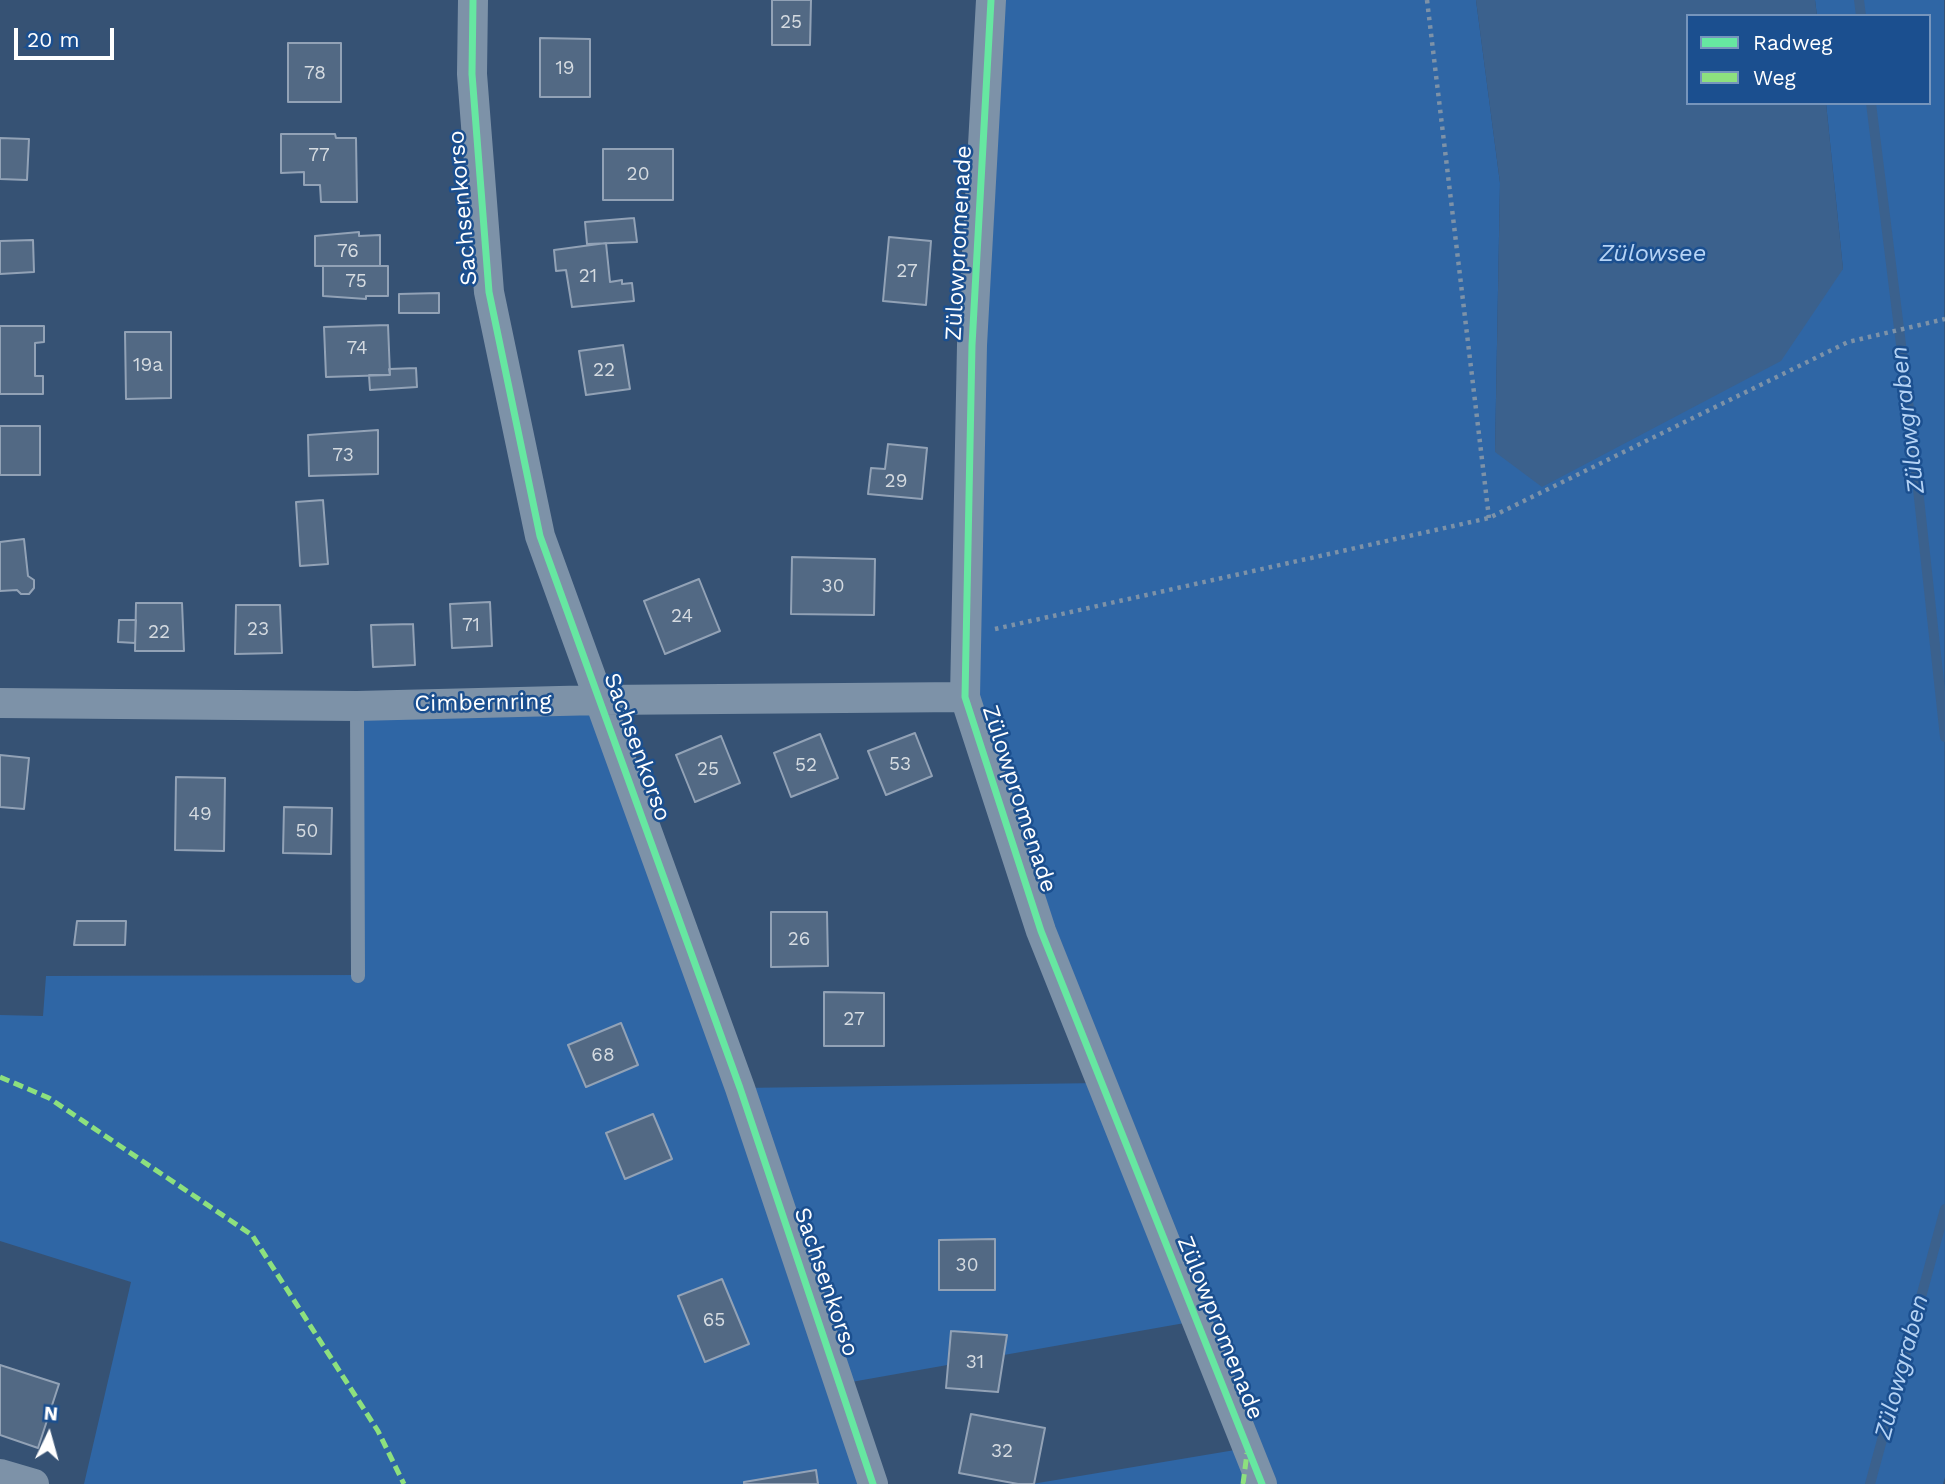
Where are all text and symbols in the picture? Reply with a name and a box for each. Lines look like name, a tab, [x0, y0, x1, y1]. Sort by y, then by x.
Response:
house number: 25	[780, 11, 802, 33]
scale bar	[18, 14, 117, 58]
legend	[1686, 14, 1931, 105]
text: 20 m	[27, 27, 79, 52]
text: Radweg	[1753, 30, 1833, 55]
house number: 19	[555, 57, 575, 79]
house number: 78	[304, 62, 326, 84]
text: Weg	[1753, 65, 1796, 90]
street label: Sachsenkorso	[442, 129, 484, 287]
house number: 77	[308, 144, 330, 166]
street label: Zülowpromenade	[940, 145, 978, 341]
house number: 20	[627, 163, 649, 185]
house number: 76	[337, 240, 359, 262]
water label: Zülowsee	[1600, 240, 1706, 268]
house number: 27	[896, 260, 918, 282]
house number: 21	[579, 265, 597, 287]
house number: 75	[345, 270, 367, 292]
house number: 74	[347, 337, 367, 359]
water label: Zülowgraben	[1885, 345, 1931, 495]
house number: 19a	[133, 354, 163, 376]
house number: 22	[593, 359, 615, 381]
house number: 73	[332, 444, 354, 466]
house number: 29	[885, 470, 907, 492]
house number: 30	[822, 575, 844, 597]
house number: 24	[671, 605, 693, 627]
house number: 71	[462, 614, 480, 636]
house number: 23	[247, 618, 269, 640]
house number: 22	[148, 621, 170, 643]
street label: Sachsenkorso	[597, 669, 677, 825]
street label: Cimbernring	[414, 688, 552, 718]
street label: Zülowpromenade	[976, 702, 1062, 896]
house number: 53	[889, 753, 911, 775]
house number: 52	[795, 754, 817, 776]
house number: 25	[697, 758, 719, 780]
house number: 49	[188, 803, 212, 825]
house number: 50	[296, 820, 318, 842]
house number: 26	[788, 928, 810, 950]
house number: 27	[843, 1008, 865, 1030]
house number: 68	[591, 1044, 615, 1066]
street label: Sachsenkorso	[788, 1204, 864, 1360]
street label: Zülowpromenade	[1171, 1232, 1269, 1424]
house number: 30	[956, 1254, 978, 1276]
water label: Zülowgraben	[1869, 1292, 1935, 1442]
house number: 65	[703, 1309, 725, 1331]
house number: 31	[966, 1351, 984, 1373]
north arrow	[14, 1400, 84, 1470]
text: N	[43, 1402, 59, 1426]
house number: 32	[991, 1440, 1013, 1462]

